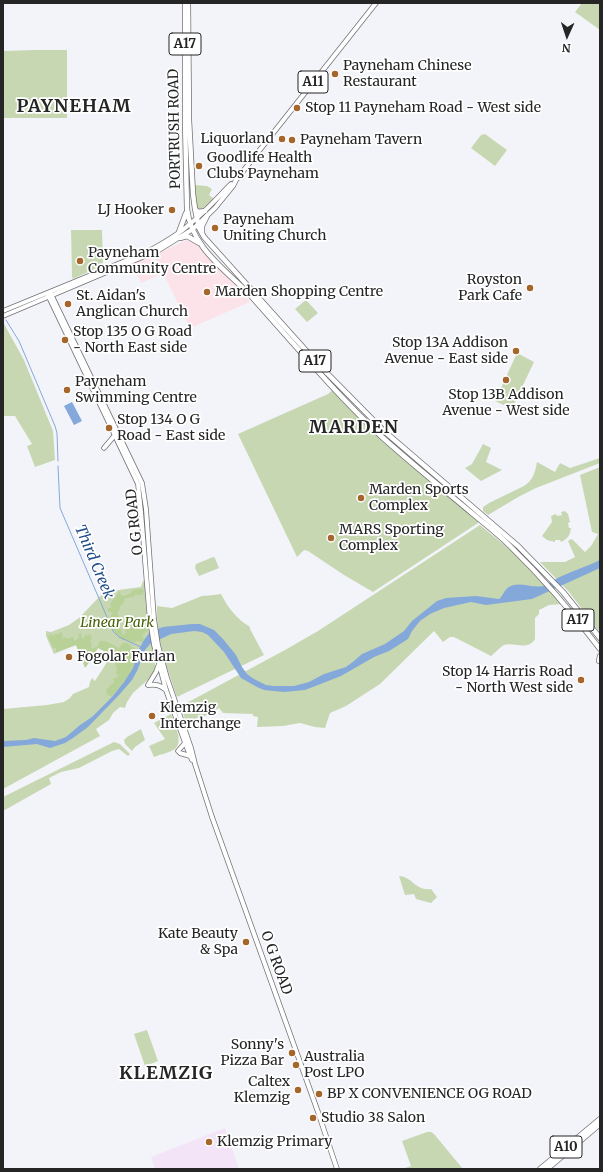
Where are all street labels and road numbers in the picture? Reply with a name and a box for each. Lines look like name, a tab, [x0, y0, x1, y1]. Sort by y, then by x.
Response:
road number: A17	[169, 33, 201, 55]
street label: PORTRUSH ROAD	[166, 69, 184, 189]
road number: A11	[298, 71, 328, 93]
road number: A17	[299, 350, 331, 372]
street label: O G ROAD	[123, 488, 147, 556]
road number: A17	[562, 609, 594, 631]
street label: O G ROAD	[257, 929, 295, 997]
road number: A10	[550, 1136, 582, 1158]

